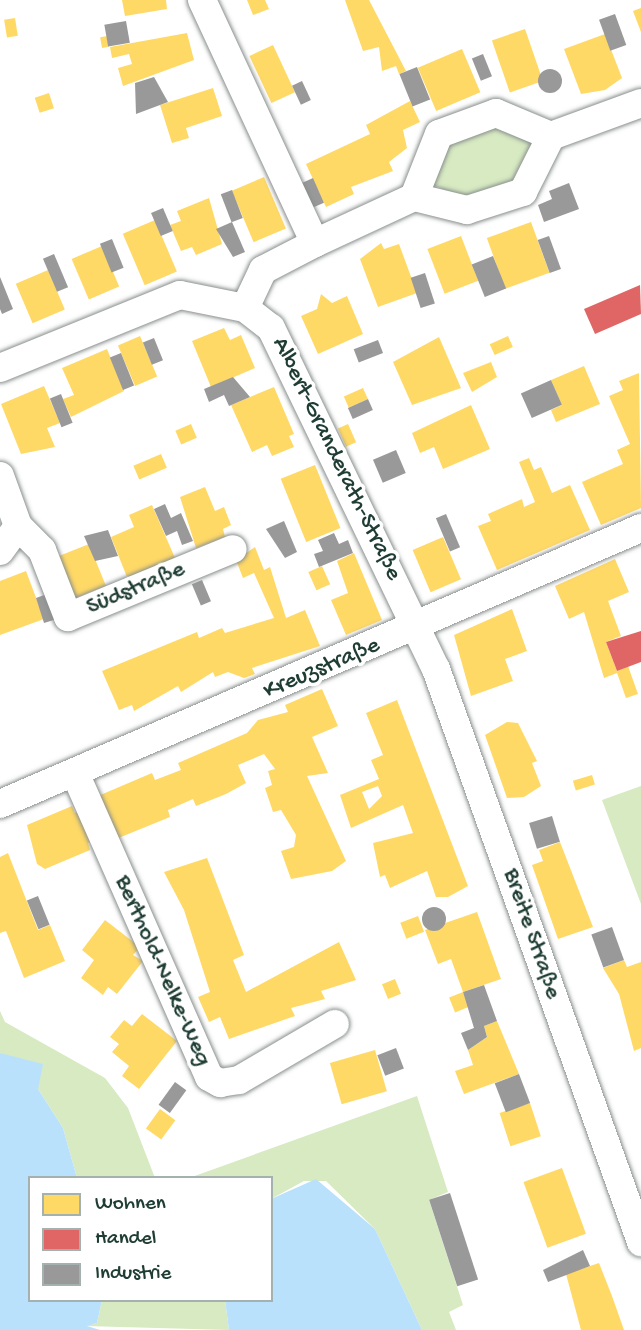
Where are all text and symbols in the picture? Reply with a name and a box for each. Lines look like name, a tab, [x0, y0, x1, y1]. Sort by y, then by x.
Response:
street label: Albert-Granderath-Straße	[265, 333, 407, 585]
street label: Südstraße	[83, 555, 189, 623]
street label: Kreuzstraße	[260, 632, 384, 706]
street label: Breite Straße	[495, 865, 567, 1003]
street label: Berthold-Nelke-Weg	[107, 871, 217, 1071]
legend	[28, 1176, 273, 1302]
text: Wohnen	[95, 1192, 166, 1217]
text: Handel	[95, 1227, 156, 1252]
text: Industrie	[95, 1262, 171, 1287]

